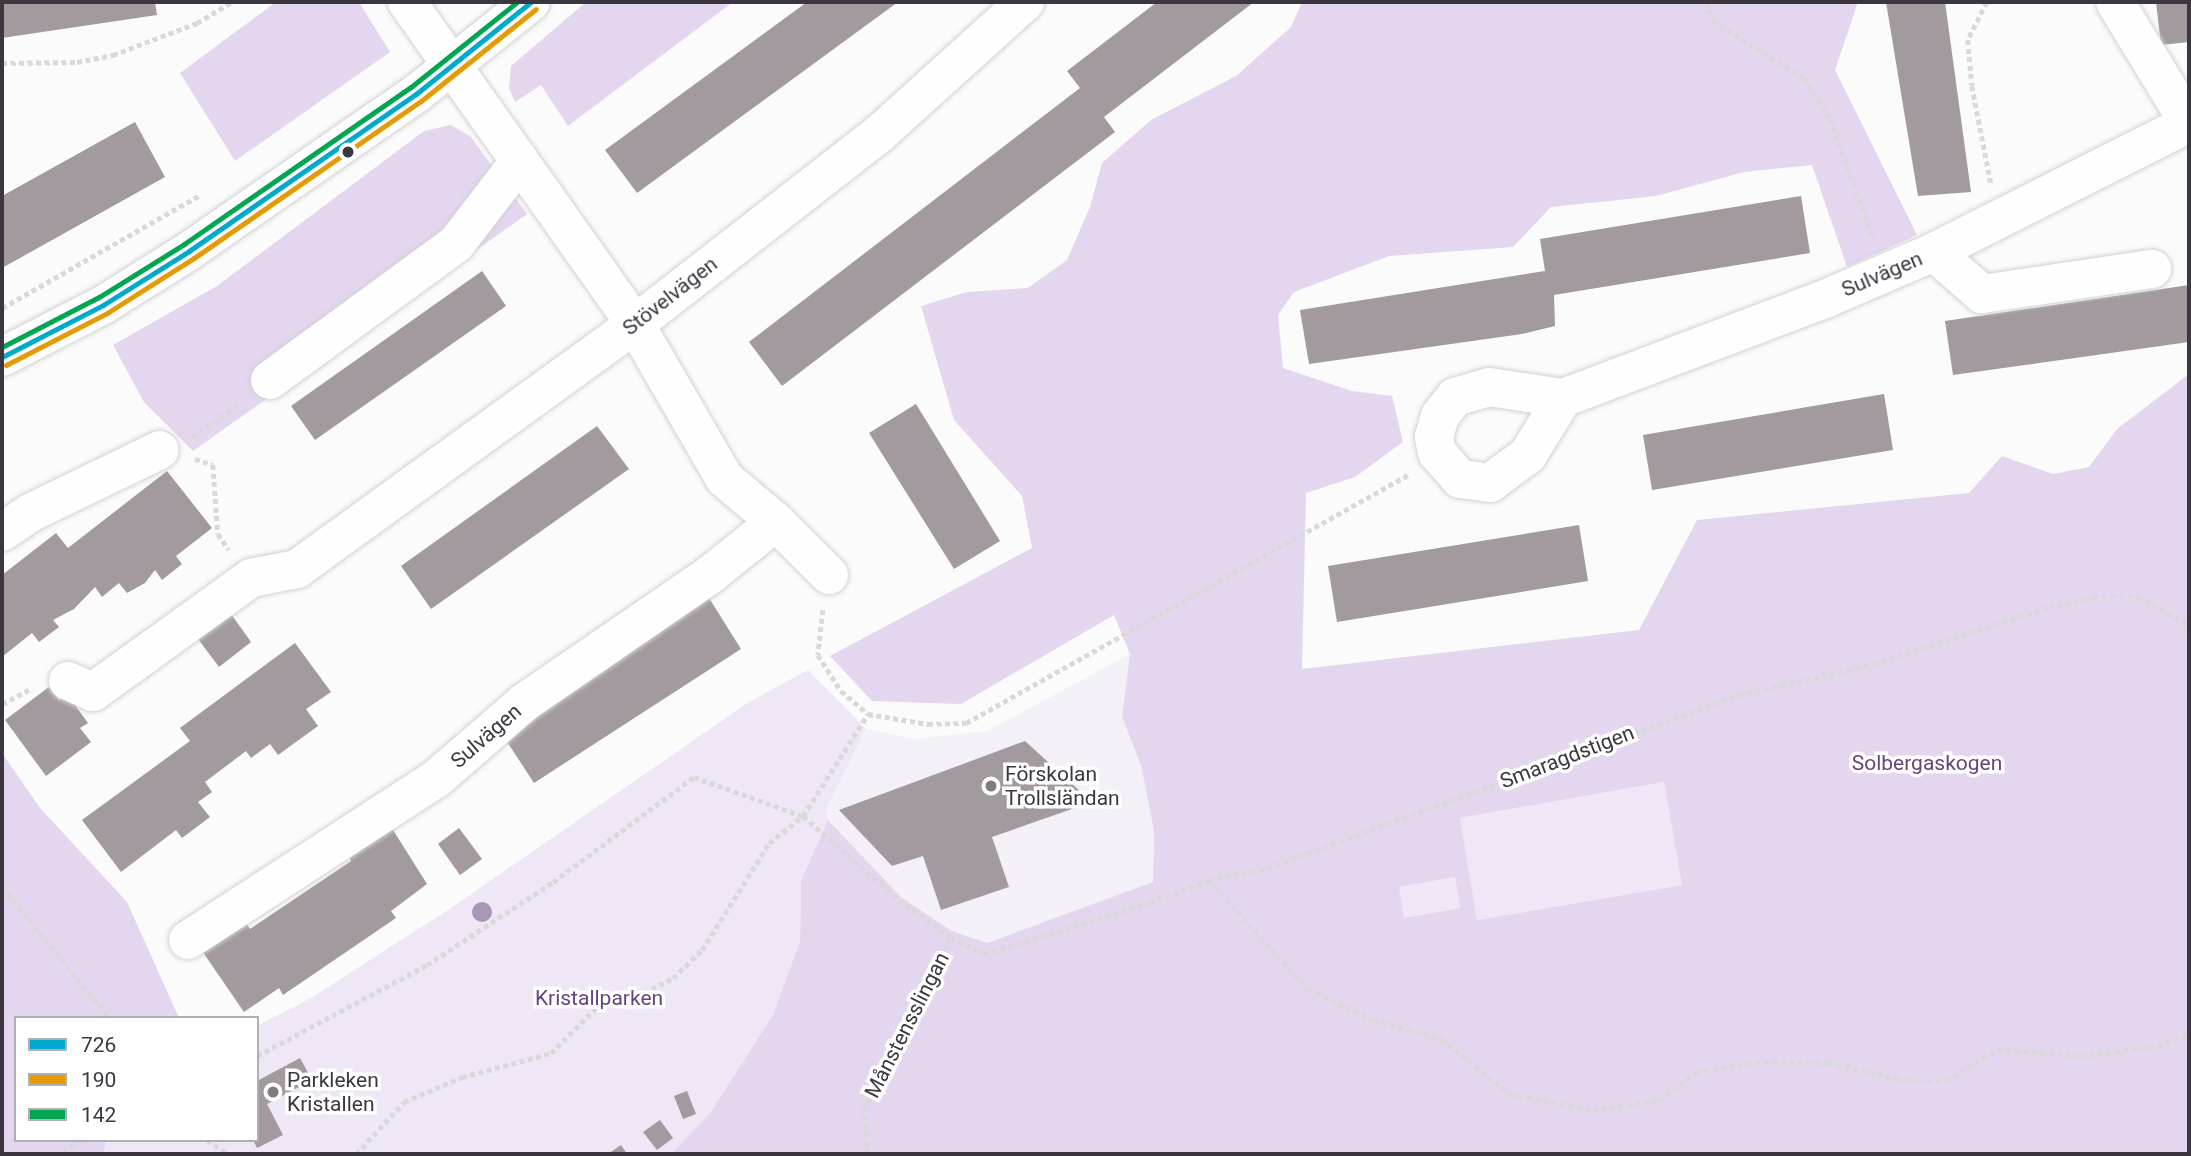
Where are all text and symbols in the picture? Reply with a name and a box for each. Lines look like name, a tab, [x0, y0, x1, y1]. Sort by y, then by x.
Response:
unlabelled marker	[341, 145, 355, 159]
street label: Sulvägen	[1838, 246, 1926, 302]
street label: Stövelvägen	[618, 251, 722, 341]
street label: Sulvägen	[446, 699, 526, 773]
street label: Smaragdstigen	[1496, 720, 1638, 794]
park label: Solbergaskogen	[1852, 750, 2002, 776]
place label: Förskolan Trollsländan	[1005, 761, 1120, 811]
marker: Förskolan Trollsländan	[983, 778, 999, 794]
street label: Månstensslingan	[859, 948, 955, 1102]
park label: Kristallparken	[535, 985, 663, 1011]
legend	[14, 1016, 259, 1142]
text: 726	[81, 1033, 116, 1057]
place label: Parkleken Kristallen	[287, 1067, 379, 1117]
text: 190	[81, 1068, 116, 1092]
marker: Parkleken Kristallen	[265, 1084, 281, 1100]
text: 142	[81, 1103, 116, 1127]

